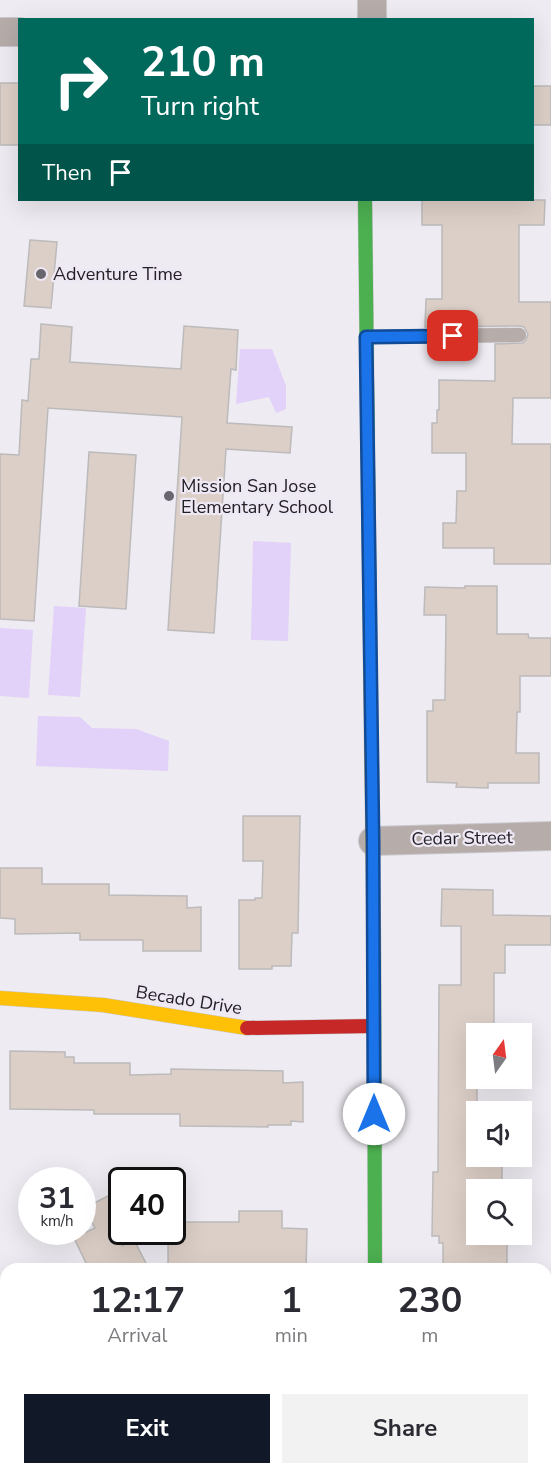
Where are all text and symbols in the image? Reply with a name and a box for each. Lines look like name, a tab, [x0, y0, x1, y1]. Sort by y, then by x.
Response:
text: 210 m	[141, 34, 265, 91]
icon: right	[42, 42, 120, 120]
text: Turn right	[141, 88, 259, 125]
icon: arrive	[104, 156, 137, 189]
text: Then	[42, 158, 92, 188]
place label: Adventure Time	[53, 262, 182, 286]
marker: Adventure Time	[34, 267, 48, 281]
pin	[427, 310, 478, 361]
icon: arrive	[436, 319, 469, 352]
place label: Mission San Jose Elementary School	[181, 474, 334, 519]
marker: Mission San Jose Elementary School	[162, 489, 176, 503]
street label: Cedar Street	[411, 825, 514, 851]
street label: Becado Drive	[134, 980, 244, 1020]
north arrow	[466, 1023, 532, 1089]
map controls	[466, 1023, 532, 1245]
position arrow	[342, 1082, 406, 1146]
button: sound	[466, 1101, 532, 1167]
speed limit sign: 40	[108, 1167, 186, 1245]
text: 31	[39, 1178, 75, 1219]
button: search	[466, 1179, 532, 1245]
text: km/h	[40, 1211, 74, 1231]
text: 12:17	[90, 1276, 185, 1325]
text: 1	[280, 1276, 302, 1325]
text: 230	[397, 1276, 462, 1325]
text: Arrival	[107, 1322, 167, 1349]
text: min	[275, 1322, 308, 1349]
text: m	[421, 1322, 438, 1349]
button: Exit	[24, 1394, 270, 1463]
button: Share	[282, 1394, 528, 1463]

